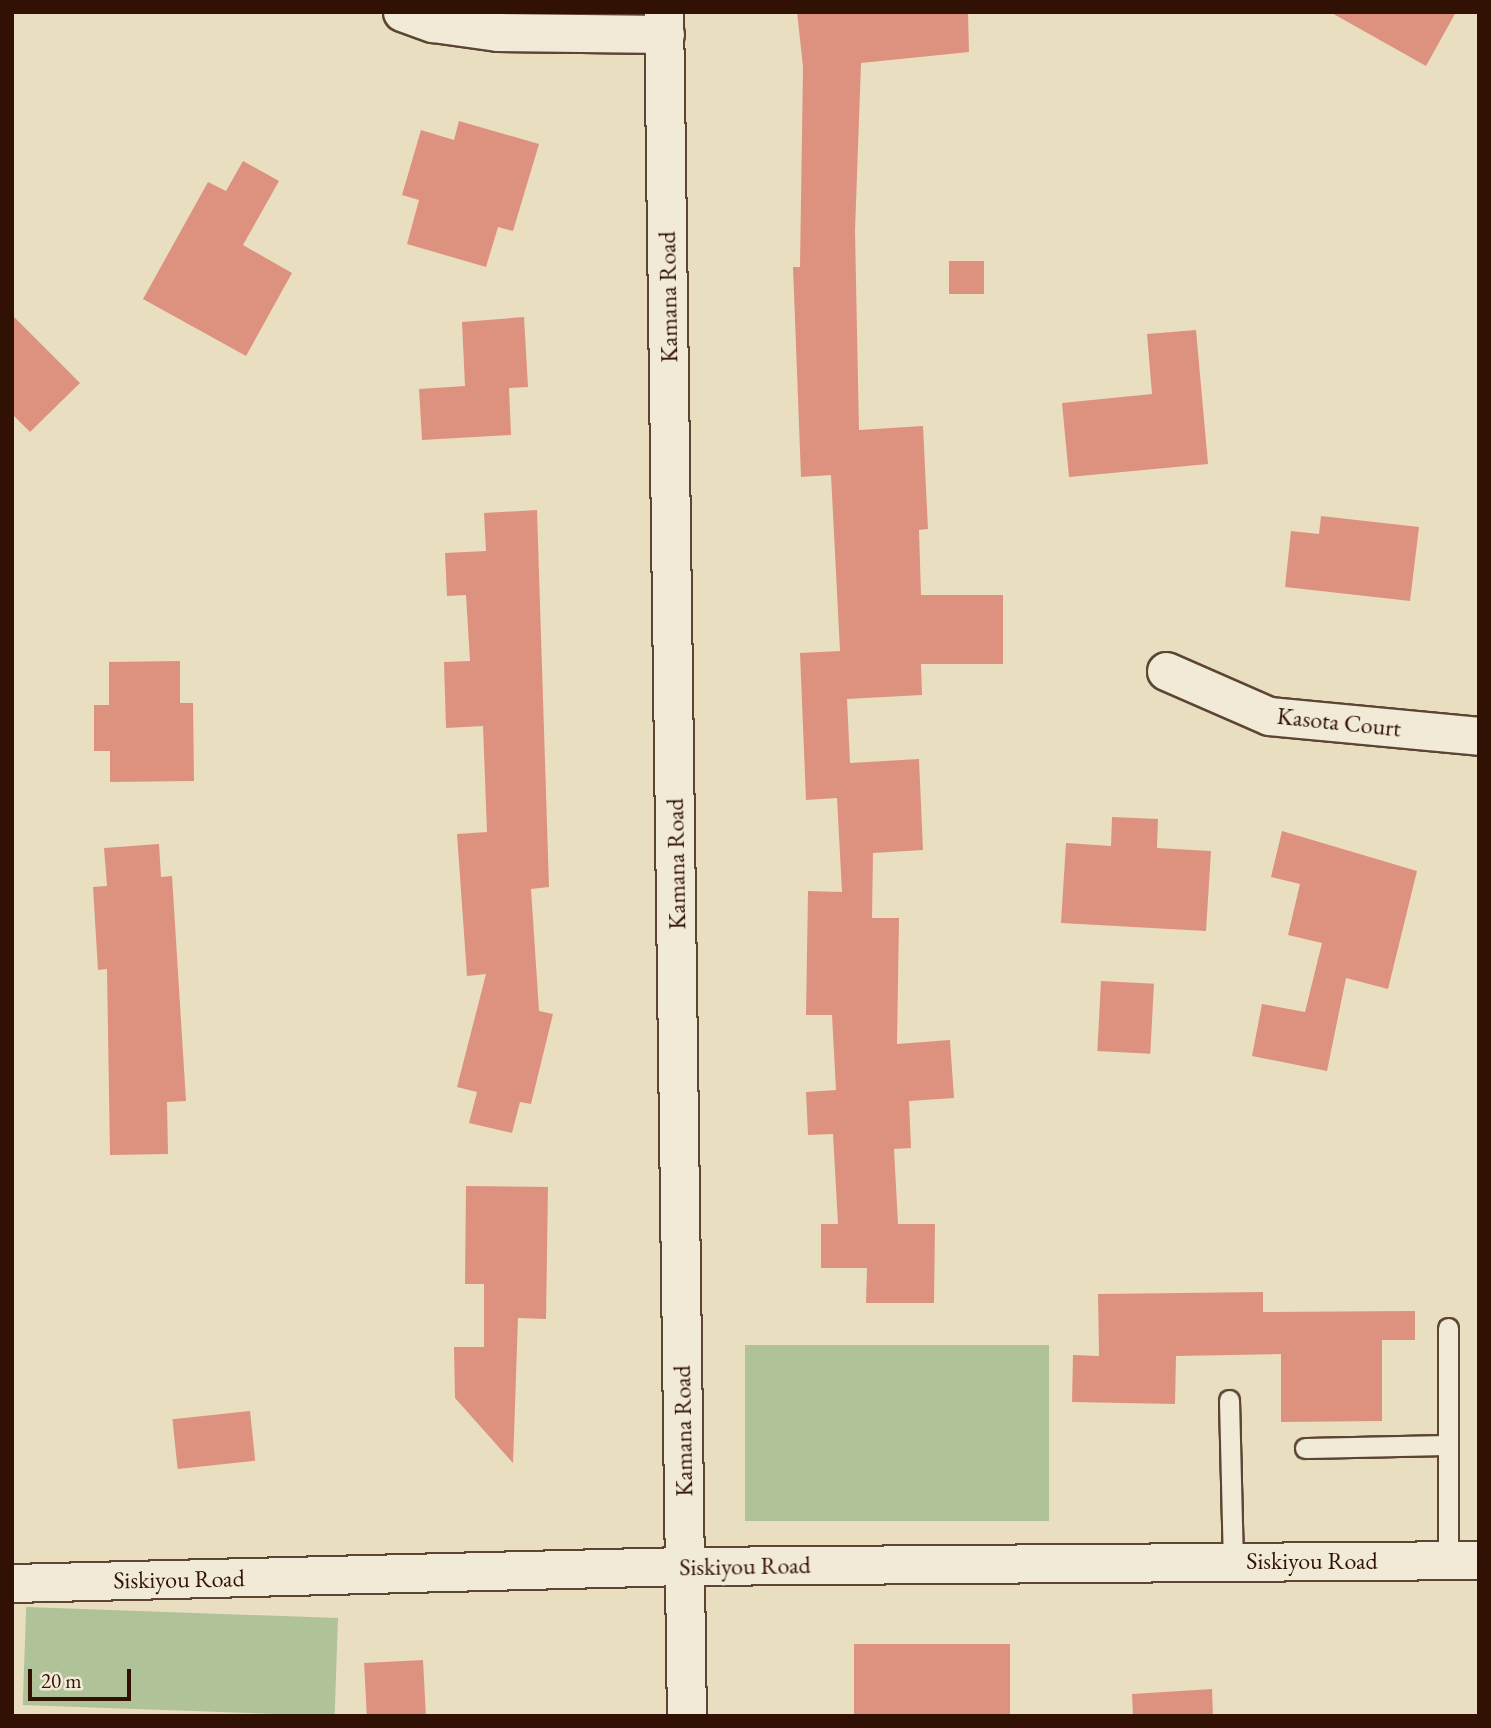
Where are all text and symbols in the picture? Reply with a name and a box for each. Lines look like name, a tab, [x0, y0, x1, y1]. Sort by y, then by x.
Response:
street label: Kamana Road	[652, 231, 684, 363]
street label: Kasota Court	[1276, 701, 1402, 743]
street label: Kamana Road	[660, 798, 692, 930]
street label: Kamana Road	[667, 1365, 699, 1497]
street label: Siskiyou Road	[1246, 1547, 1378, 1575]
street label: Siskiyou Road	[679, 1550, 811, 1582]
street label: Siskiyou Road	[113, 1563, 245, 1595]
scale bar	[32, 1654, 135, 1698]
text: 20 m	[41, 1667, 82, 1694]

